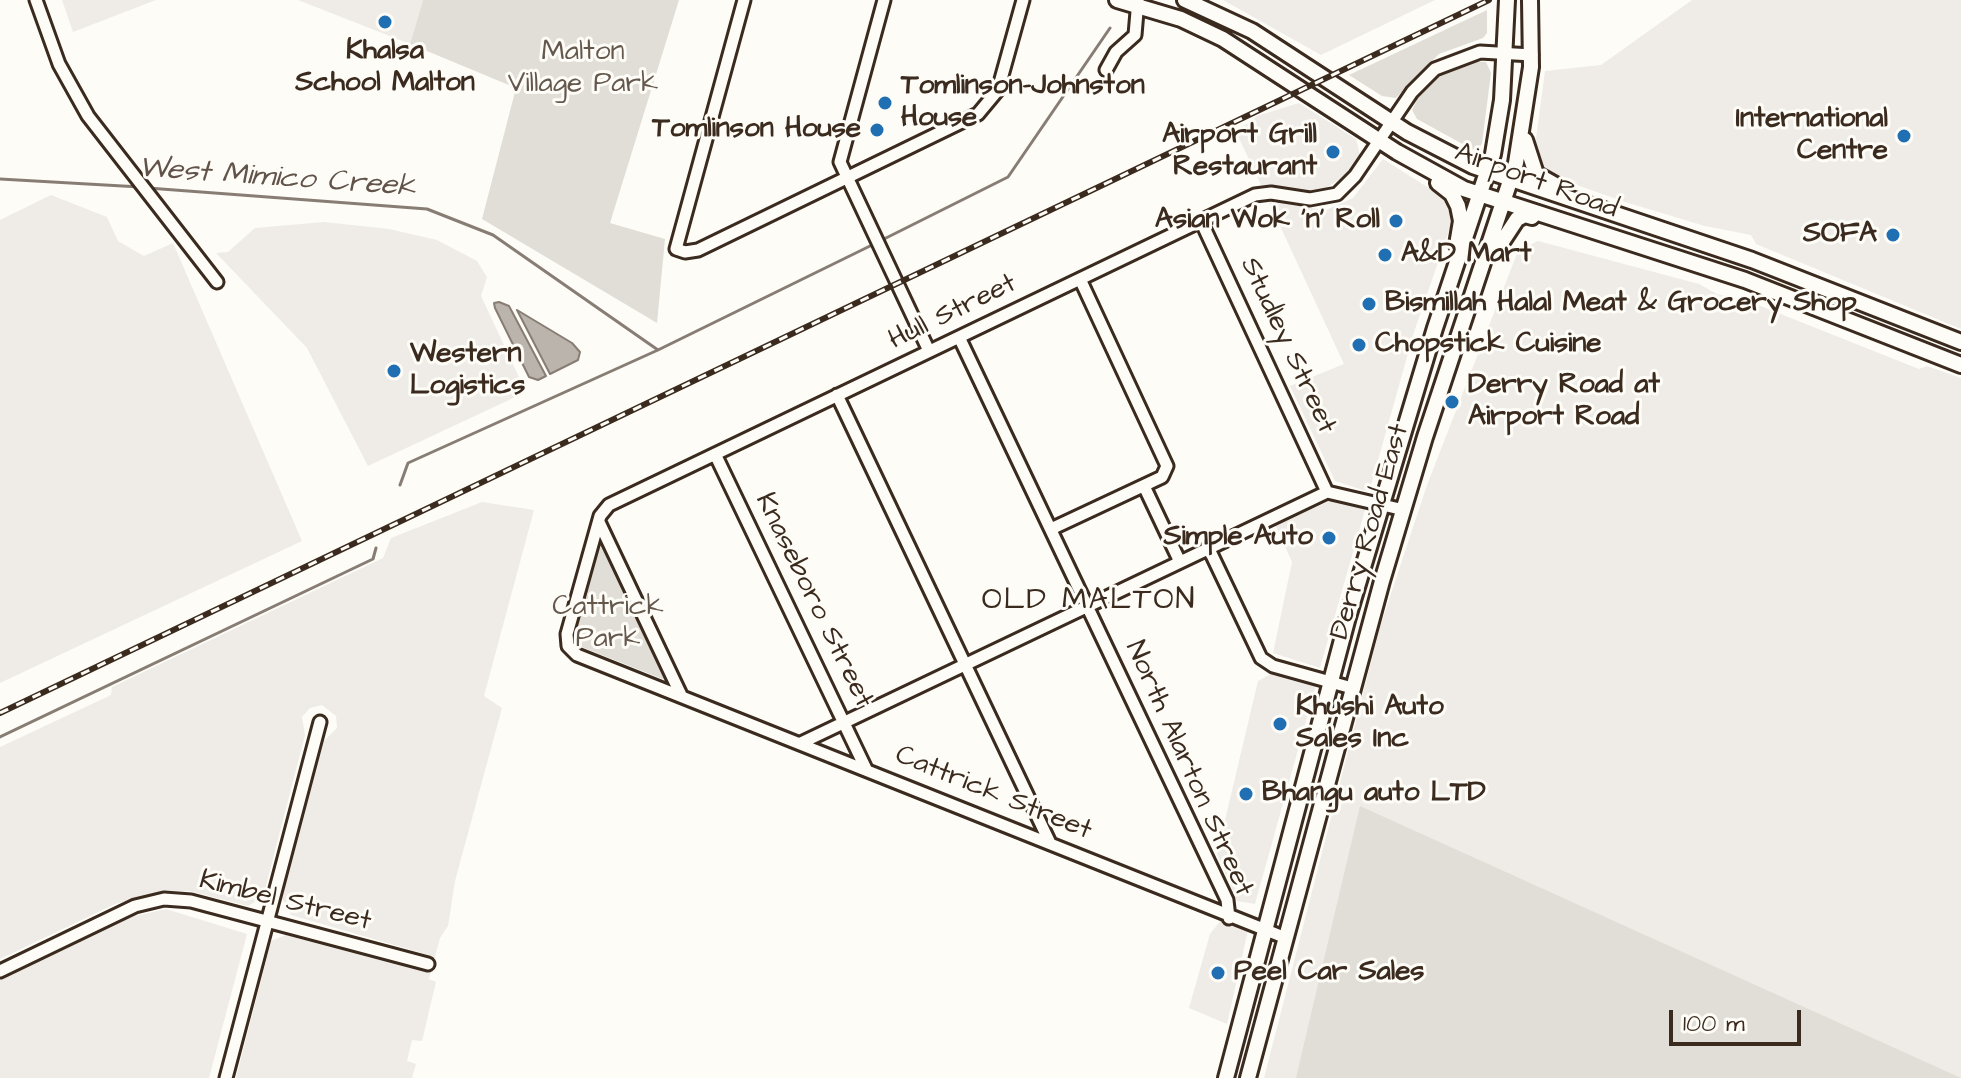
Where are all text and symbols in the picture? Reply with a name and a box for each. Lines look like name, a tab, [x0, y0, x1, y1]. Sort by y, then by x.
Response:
marker: Khalsa School Malton	[376, 13, 394, 31]
place label: Khalsa School Malton	[295, 35, 475, 101]
park label: Malton Village Park	[508, 36, 658, 102]
place label: Tomlinson-Johnston House	[901, 70, 1145, 136]
marker: Tomlinson-Johnston House	[876, 94, 894, 112]
place label: International Centre	[1736, 103, 1888, 169]
place label: Tomlinson House	[652, 113, 861, 147]
place label: Airport Grill Restaurant	[1162, 119, 1317, 185]
marker: Tomlinson House	[868, 121, 886, 139]
marker: International Centre	[1895, 127, 1913, 145]
street label: Airport Road	[1450, 137, 1622, 227]
marker: Airport Grill Restaurant	[1324, 143, 1342, 161]
water label: West Mimico Creek	[137, 151, 417, 207]
place label: Asian Wok 'n' Roll	[1155, 204, 1380, 238]
marker: Asian Wok 'n' Roll	[1387, 212, 1405, 230]
place label: SOFA	[1803, 218, 1877, 252]
marker: SOFA	[1884, 226, 1902, 244]
place label: A&D Mart	[1401, 238, 1531, 272]
marker: A&D Mart	[1376, 246, 1394, 264]
street label: Studley Street	[1232, 253, 1342, 439]
street label: Hull Street	[884, 268, 1022, 358]
place label: Bismillah Halal Meat & Grocery Shop	[1385, 287, 1857, 321]
marker: Bismillah Halal Meat & Grocery Shop	[1360, 295, 1378, 313]
place label: Chopstick Cuisine	[1375, 328, 1601, 362]
marker: Chopstick Cuisine	[1350, 336, 1368, 354]
place label: Western Logistics	[410, 338, 525, 404]
marker: Western Logistics	[385, 362, 403, 380]
place label: Derry Road at Airport Road	[1468, 369, 1660, 435]
marker: Derry Road at Airport Road	[1443, 393, 1461, 411]
street label: Derry Road East	[1324, 420, 1418, 644]
street label: Knaseboro Street	[746, 488, 880, 714]
place label: Simple Auto	[1163, 521, 1313, 555]
marker: Simple Auto	[1320, 529, 1338, 547]
district label: OLD MALTON	[982, 584, 1196, 620]
park label: Cattrick Park	[552, 591, 664, 657]
street label: North Alarton Street	[1117, 636, 1259, 902]
place label: Khushi Auto Sales Inc	[1296, 691, 1444, 757]
marker: Khushi Auto Sales Inc	[1271, 715, 1289, 733]
street label: Cattrick Street	[890, 739, 1096, 849]
place label: Bhangu auto LTD	[1262, 777, 1486, 811]
marker: Bhangu auto LTD	[1237, 785, 1255, 803]
street label: Kimbel Street	[196, 864, 374, 940]
place label: Peel Car Sales	[1234, 956, 1424, 990]
marker: Peel Car Sales	[1209, 964, 1227, 982]
scale bar	[1673, 994, 1805, 1044]
text: 100 m	[1683, 1007, 1745, 1041]

